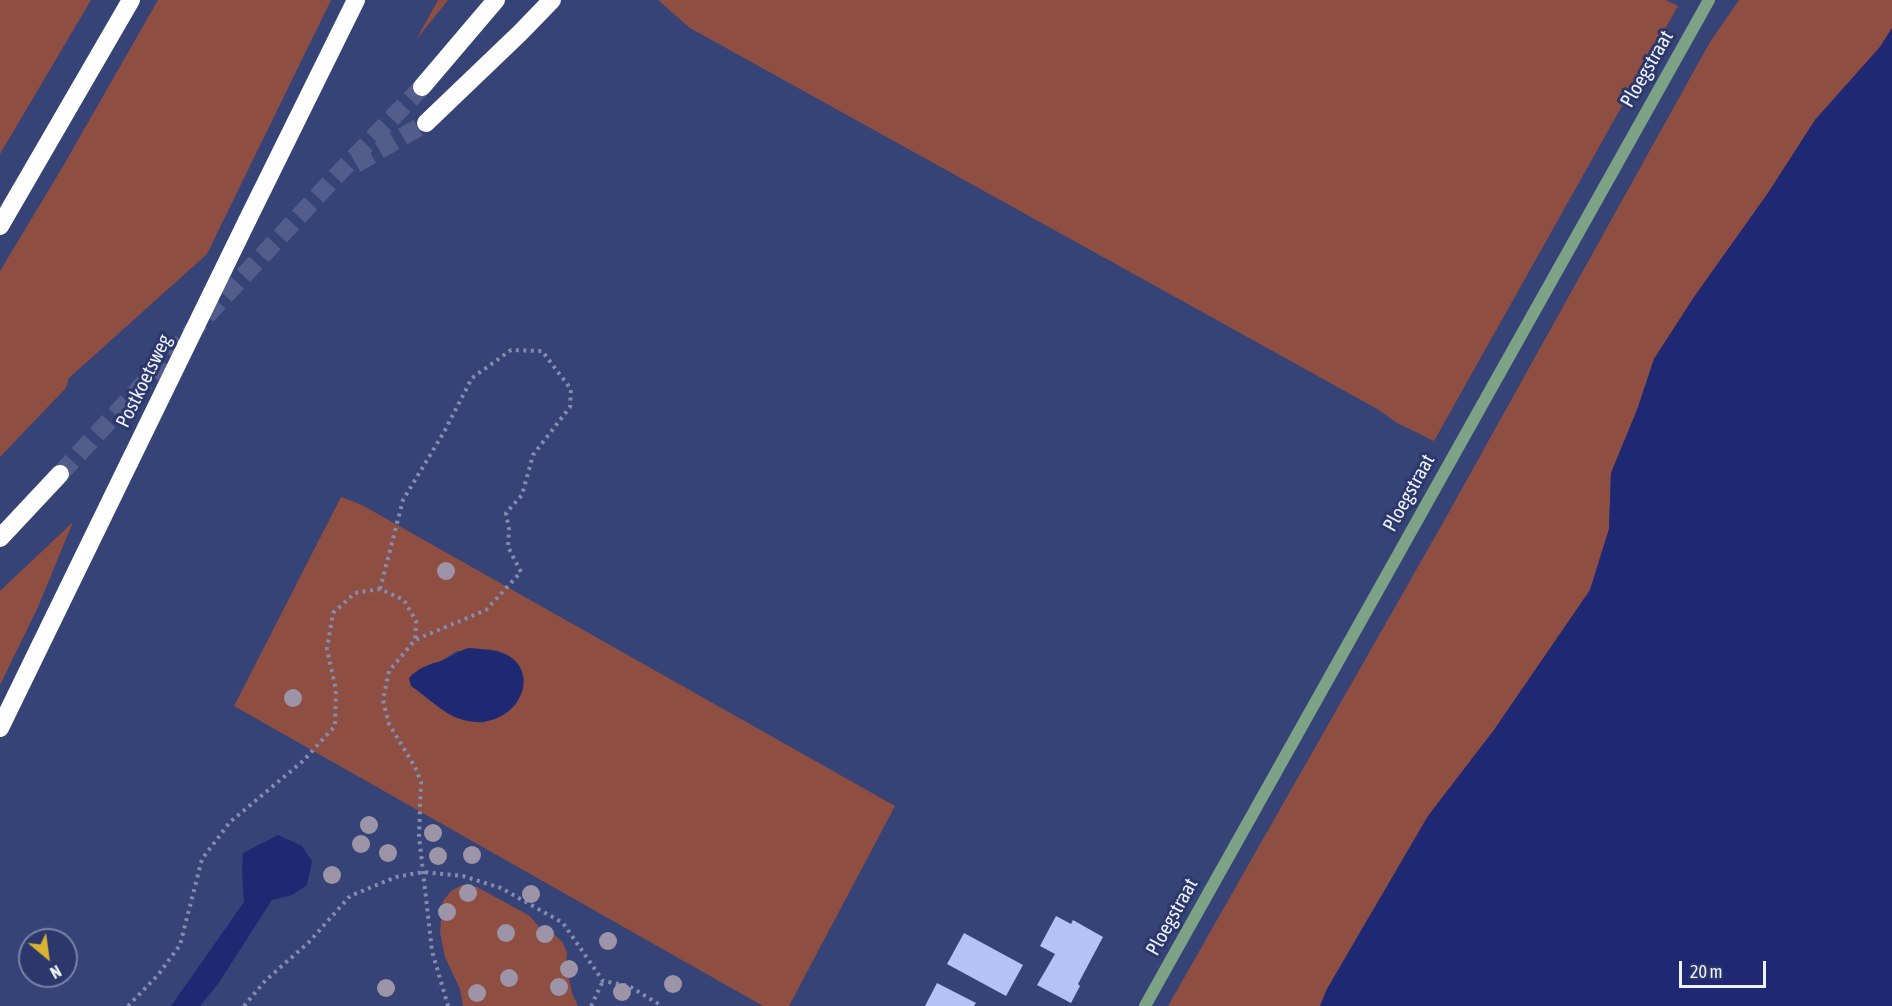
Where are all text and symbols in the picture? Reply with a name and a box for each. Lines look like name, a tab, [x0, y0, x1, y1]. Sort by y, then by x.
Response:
street label: Ploegstraat	[1615, 26, 1679, 112]
street label: Postkoetsweg	[111, 330, 177, 432]
street label: Ploegstraat	[1378, 450, 1440, 536]
street label: Ploegstraat	[1141, 874, 1203, 960]
north arrow	[18, 928, 78, 988]
scale bar	[1682, 949, 1769, 987]
text: 20 m	[1690, 961, 1722, 982]
text: N	[47, 962, 64, 982]

